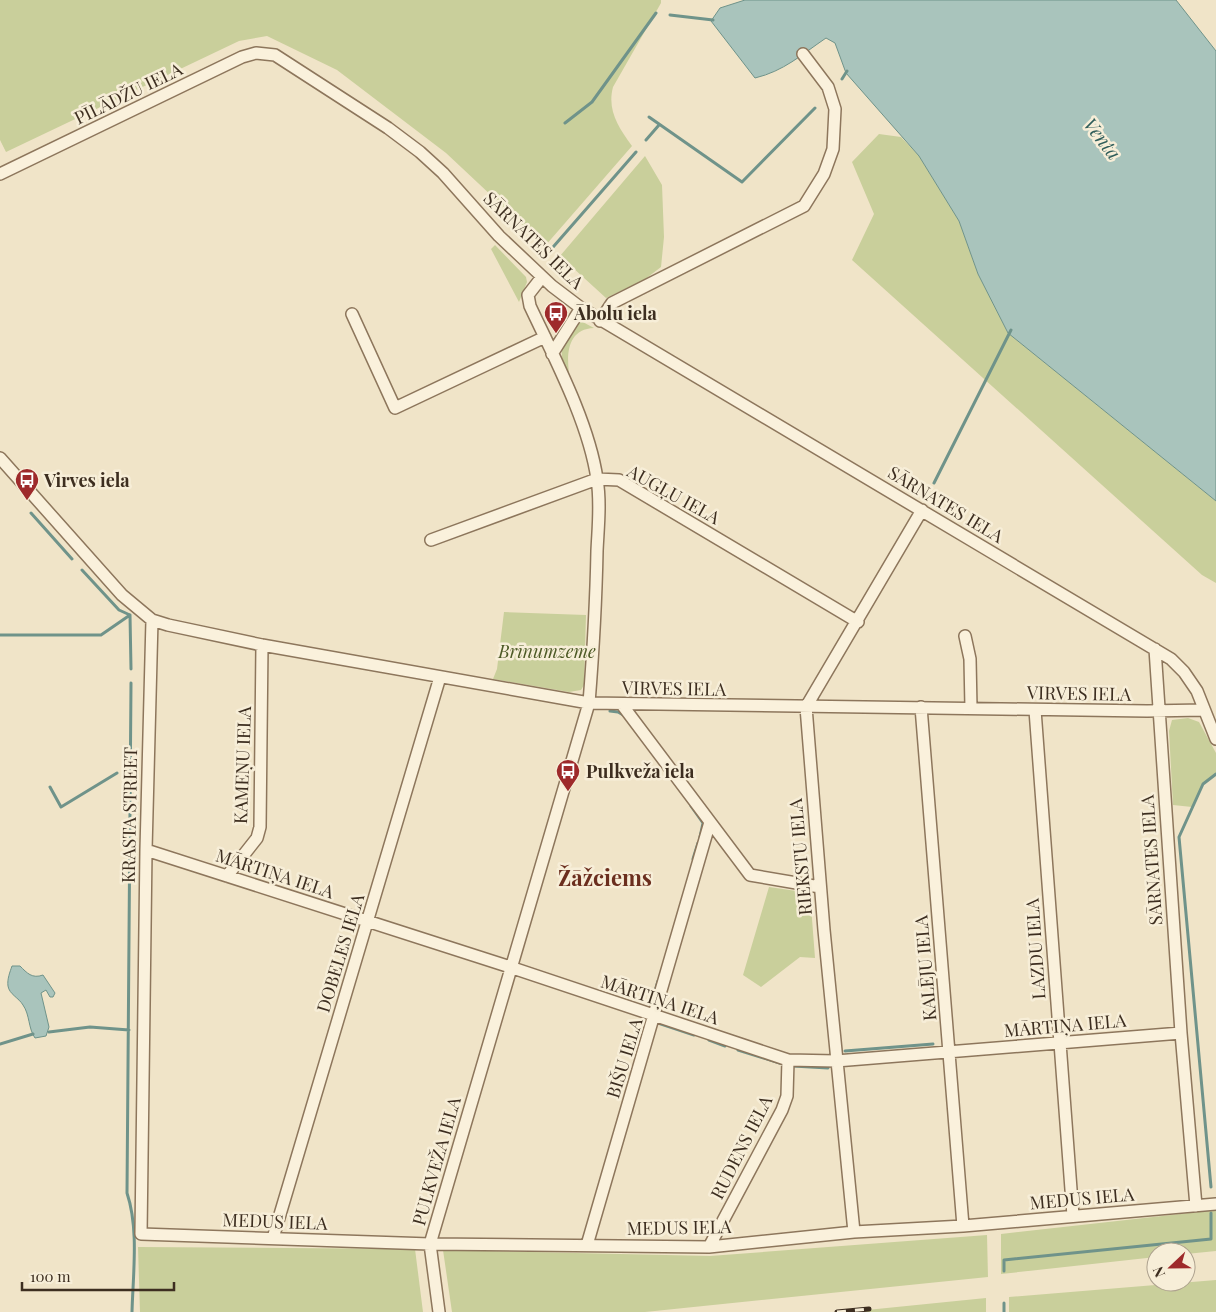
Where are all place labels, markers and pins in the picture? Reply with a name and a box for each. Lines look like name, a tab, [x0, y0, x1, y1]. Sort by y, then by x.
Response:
bus stop icon: Ābolu iela	[543, 300, 569, 334]
place label: Ābolu iela	[573, 301, 658, 325]
bus stop icon: Virves iela	[14, 467, 40, 501]
place label: Virves iela	[43, 468, 130, 492]
bus stop icon: Pulkveža iela	[555, 758, 581, 792]
place label: Pulkveža iela	[586, 759, 695, 783]

